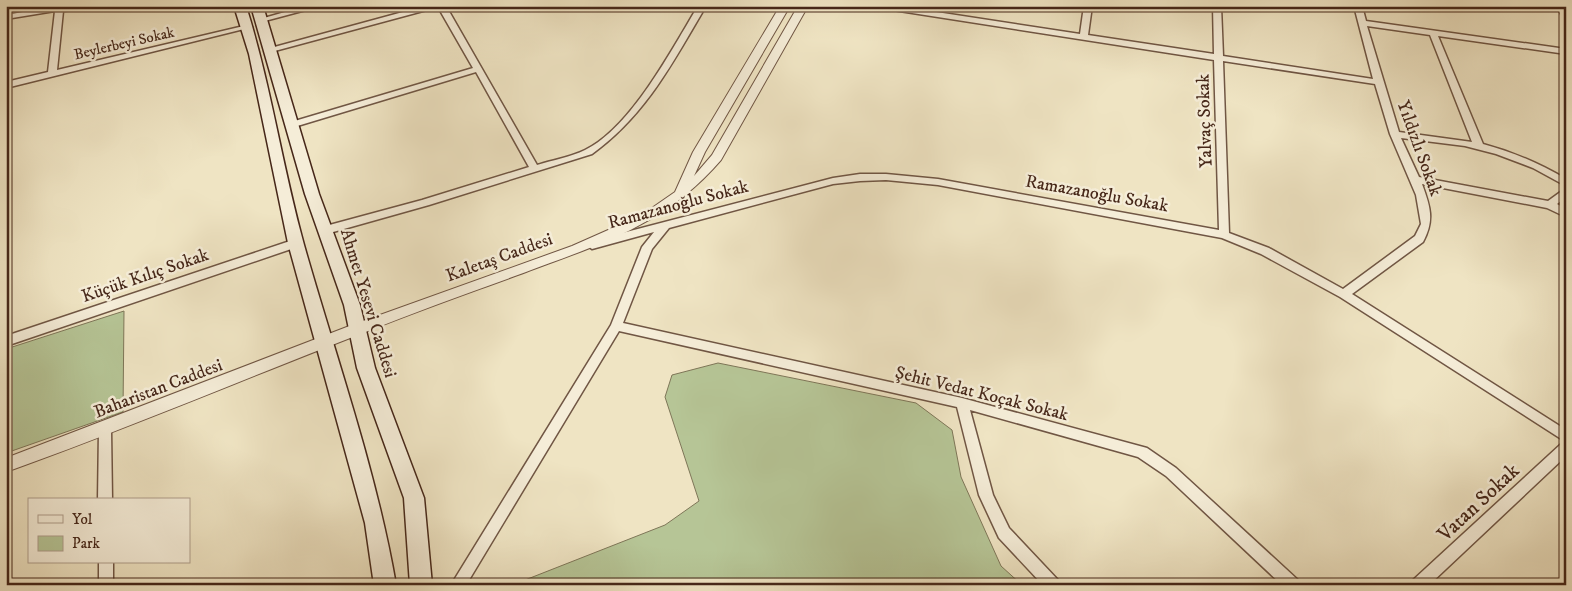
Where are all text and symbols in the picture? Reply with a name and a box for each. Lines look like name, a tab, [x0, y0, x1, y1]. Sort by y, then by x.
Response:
street label: Beylerbeyi Sokak	[72, 23, 177, 64]
street label: Yalvaç Sokak	[1192, 74, 1218, 168]
street label: Yıldızlı Sokak	[1392, 97, 1447, 199]
street label: Ramazanoğlu Sokak	[1024, 171, 1170, 217]
street label: Ramazanoğlu Sokak	[606, 176, 751, 234]
street label: Ahmet Yesevi Caddesi	[335, 226, 401, 380]
street label: Kaletaş Caddesi	[443, 228, 556, 287]
street label: Küçük Kılıç Sokak	[79, 244, 212, 308]
street label: Baharistan Caddesi	[91, 354, 226, 424]
street label: Şehit Vedat Koçak Sokak	[893, 362, 1071, 426]
street label: Vatan Sokak	[1431, 458, 1526, 548]
legend	[28, 498, 190, 564]
text: Yol	[72, 510, 93, 529]
text: Park	[72, 534, 101, 553]

